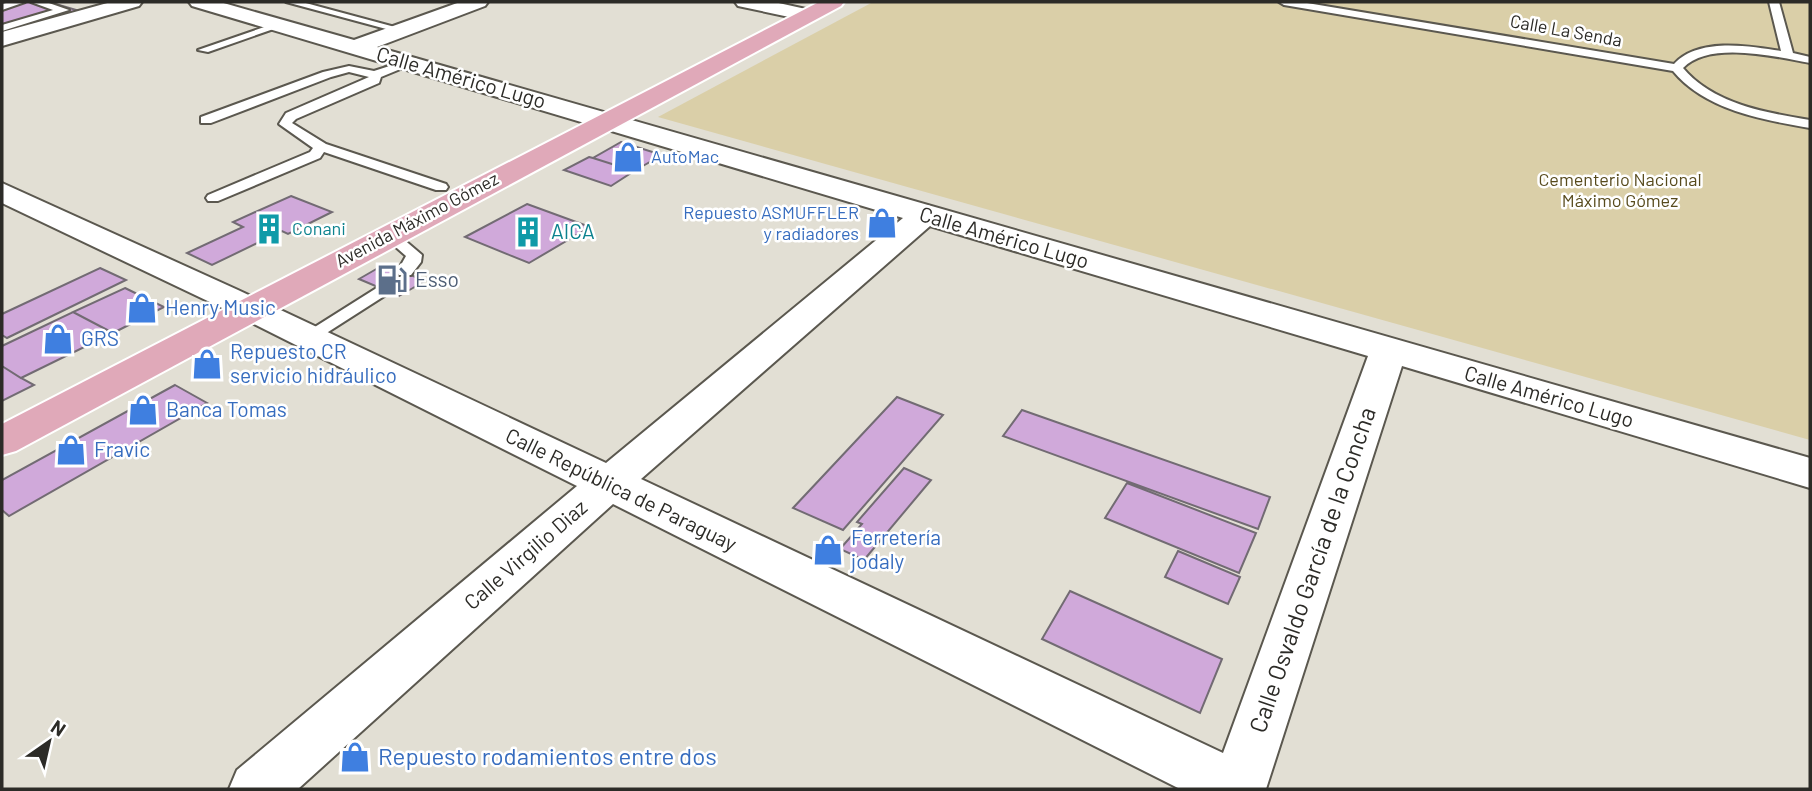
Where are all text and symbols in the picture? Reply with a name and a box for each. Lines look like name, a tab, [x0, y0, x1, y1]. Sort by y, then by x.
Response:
street label: Calle La Senda	[1509, 9, 1624, 51]
street label: Calle Américo Lugo	[374, 40, 549, 113]
shop icon: AutoMac	[611, 140, 645, 174]
place label: AutoMac	[651, 145, 719, 167]
street label: Avenida Máximo Gómez	[331, 167, 502, 271]
park label: Cementerio Nacional Máximo Gómez	[1538, 168, 1702, 211]
street label: Calle Américo Lugo	[917, 200, 1092, 273]
place label: Repuesto ASMUFFLER y radiadores	[683, 201, 859, 244]
shop icon: Repuesto ASMUFFLER y radiadores	[865, 206, 899, 240]
building icon: Conani	[252, 212, 286, 246]
building icon: AICA	[511, 215, 545, 249]
place label: Conani	[292, 217, 346, 239]
place label: AICA	[551, 218, 595, 243]
fuel station icon: Esso	[375, 263, 409, 297]
place label: Esso	[415, 266, 459, 291]
shop icon: Henry Music	[125, 291, 159, 325]
place label: Henry Music	[165, 294, 276, 319]
shop icon: GRS	[41, 322, 75, 356]
place label: GRS	[81, 325, 119, 350]
place label: Repuesto CR servicio hidráulico	[230, 338, 397, 387]
shop icon: Repuesto CR servicio hidráulico	[190, 347, 224, 381]
street label: Calle Américo Lugo	[1462, 359, 1637, 432]
shop icon: Banca Tomas	[126, 393, 160, 427]
place label: Banca Tomas	[166, 396, 287, 421]
street label: Calle Osvaldo García de la Concha	[1242, 403, 1381, 736]
street label: Calle República de Paraguay	[502, 422, 741, 556]
shop icon: Fravic	[54, 433, 88, 467]
place label: Fravic	[94, 436, 150, 461]
street label: Calle Virgilio Diaz	[459, 494, 591, 614]
place label: Ferretería jodaly	[850, 524, 941, 573]
shop icon: Ferretería jodaly	[811, 533, 845, 567]
north arrow	[14, 707, 84, 777]
text: N	[47, 714, 70, 741]
shop icon: Repuesto rodamientos entre dos	[338, 740, 372, 774]
place label: Repuesto rodamientos entre dos	[378, 741, 717, 770]

